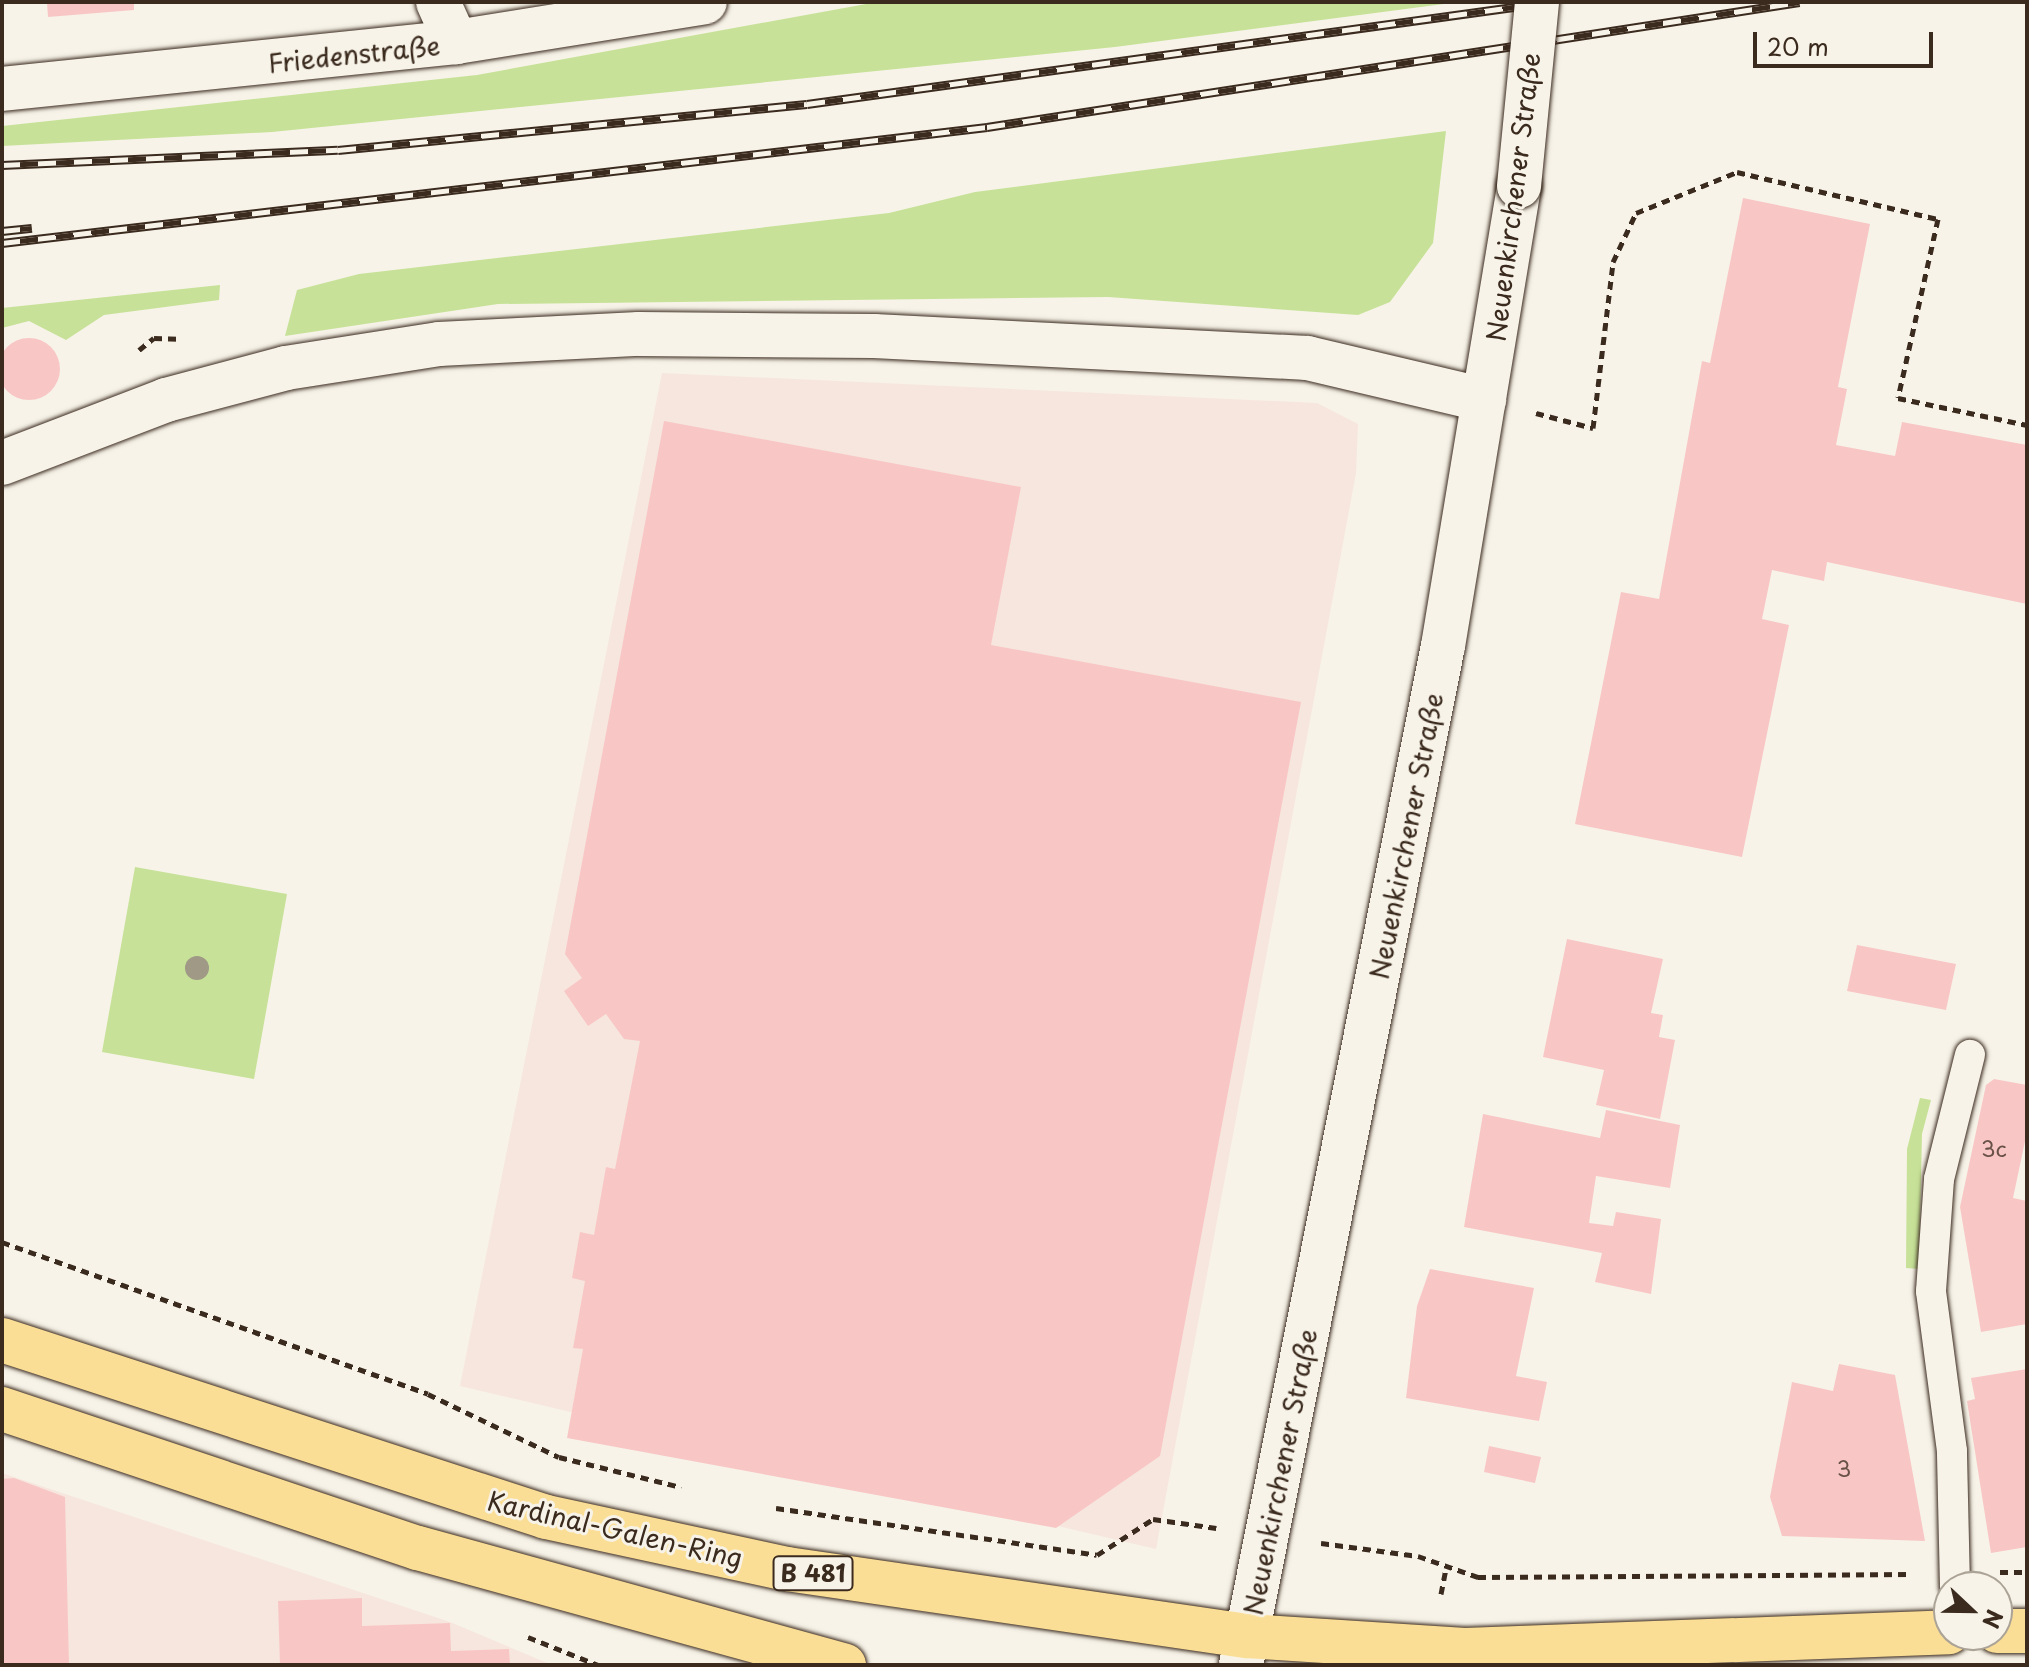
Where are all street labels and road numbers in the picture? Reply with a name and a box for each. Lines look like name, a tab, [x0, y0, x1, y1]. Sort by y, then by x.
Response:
street label: Friedenstraße	[266, 29, 442, 79]
street label: Neuenkirchener Straße	[1480, 50, 1546, 344]
street label: Neuenkirchener Straße	[1363, 689, 1449, 983]
street label: Neuenkirchener Straße	[1237, 1325, 1323, 1619]
street label: Kardinal-Galen-Ring	[484, 1484, 746, 1574]
road number: B 481	[771, 1553, 855, 1593]

